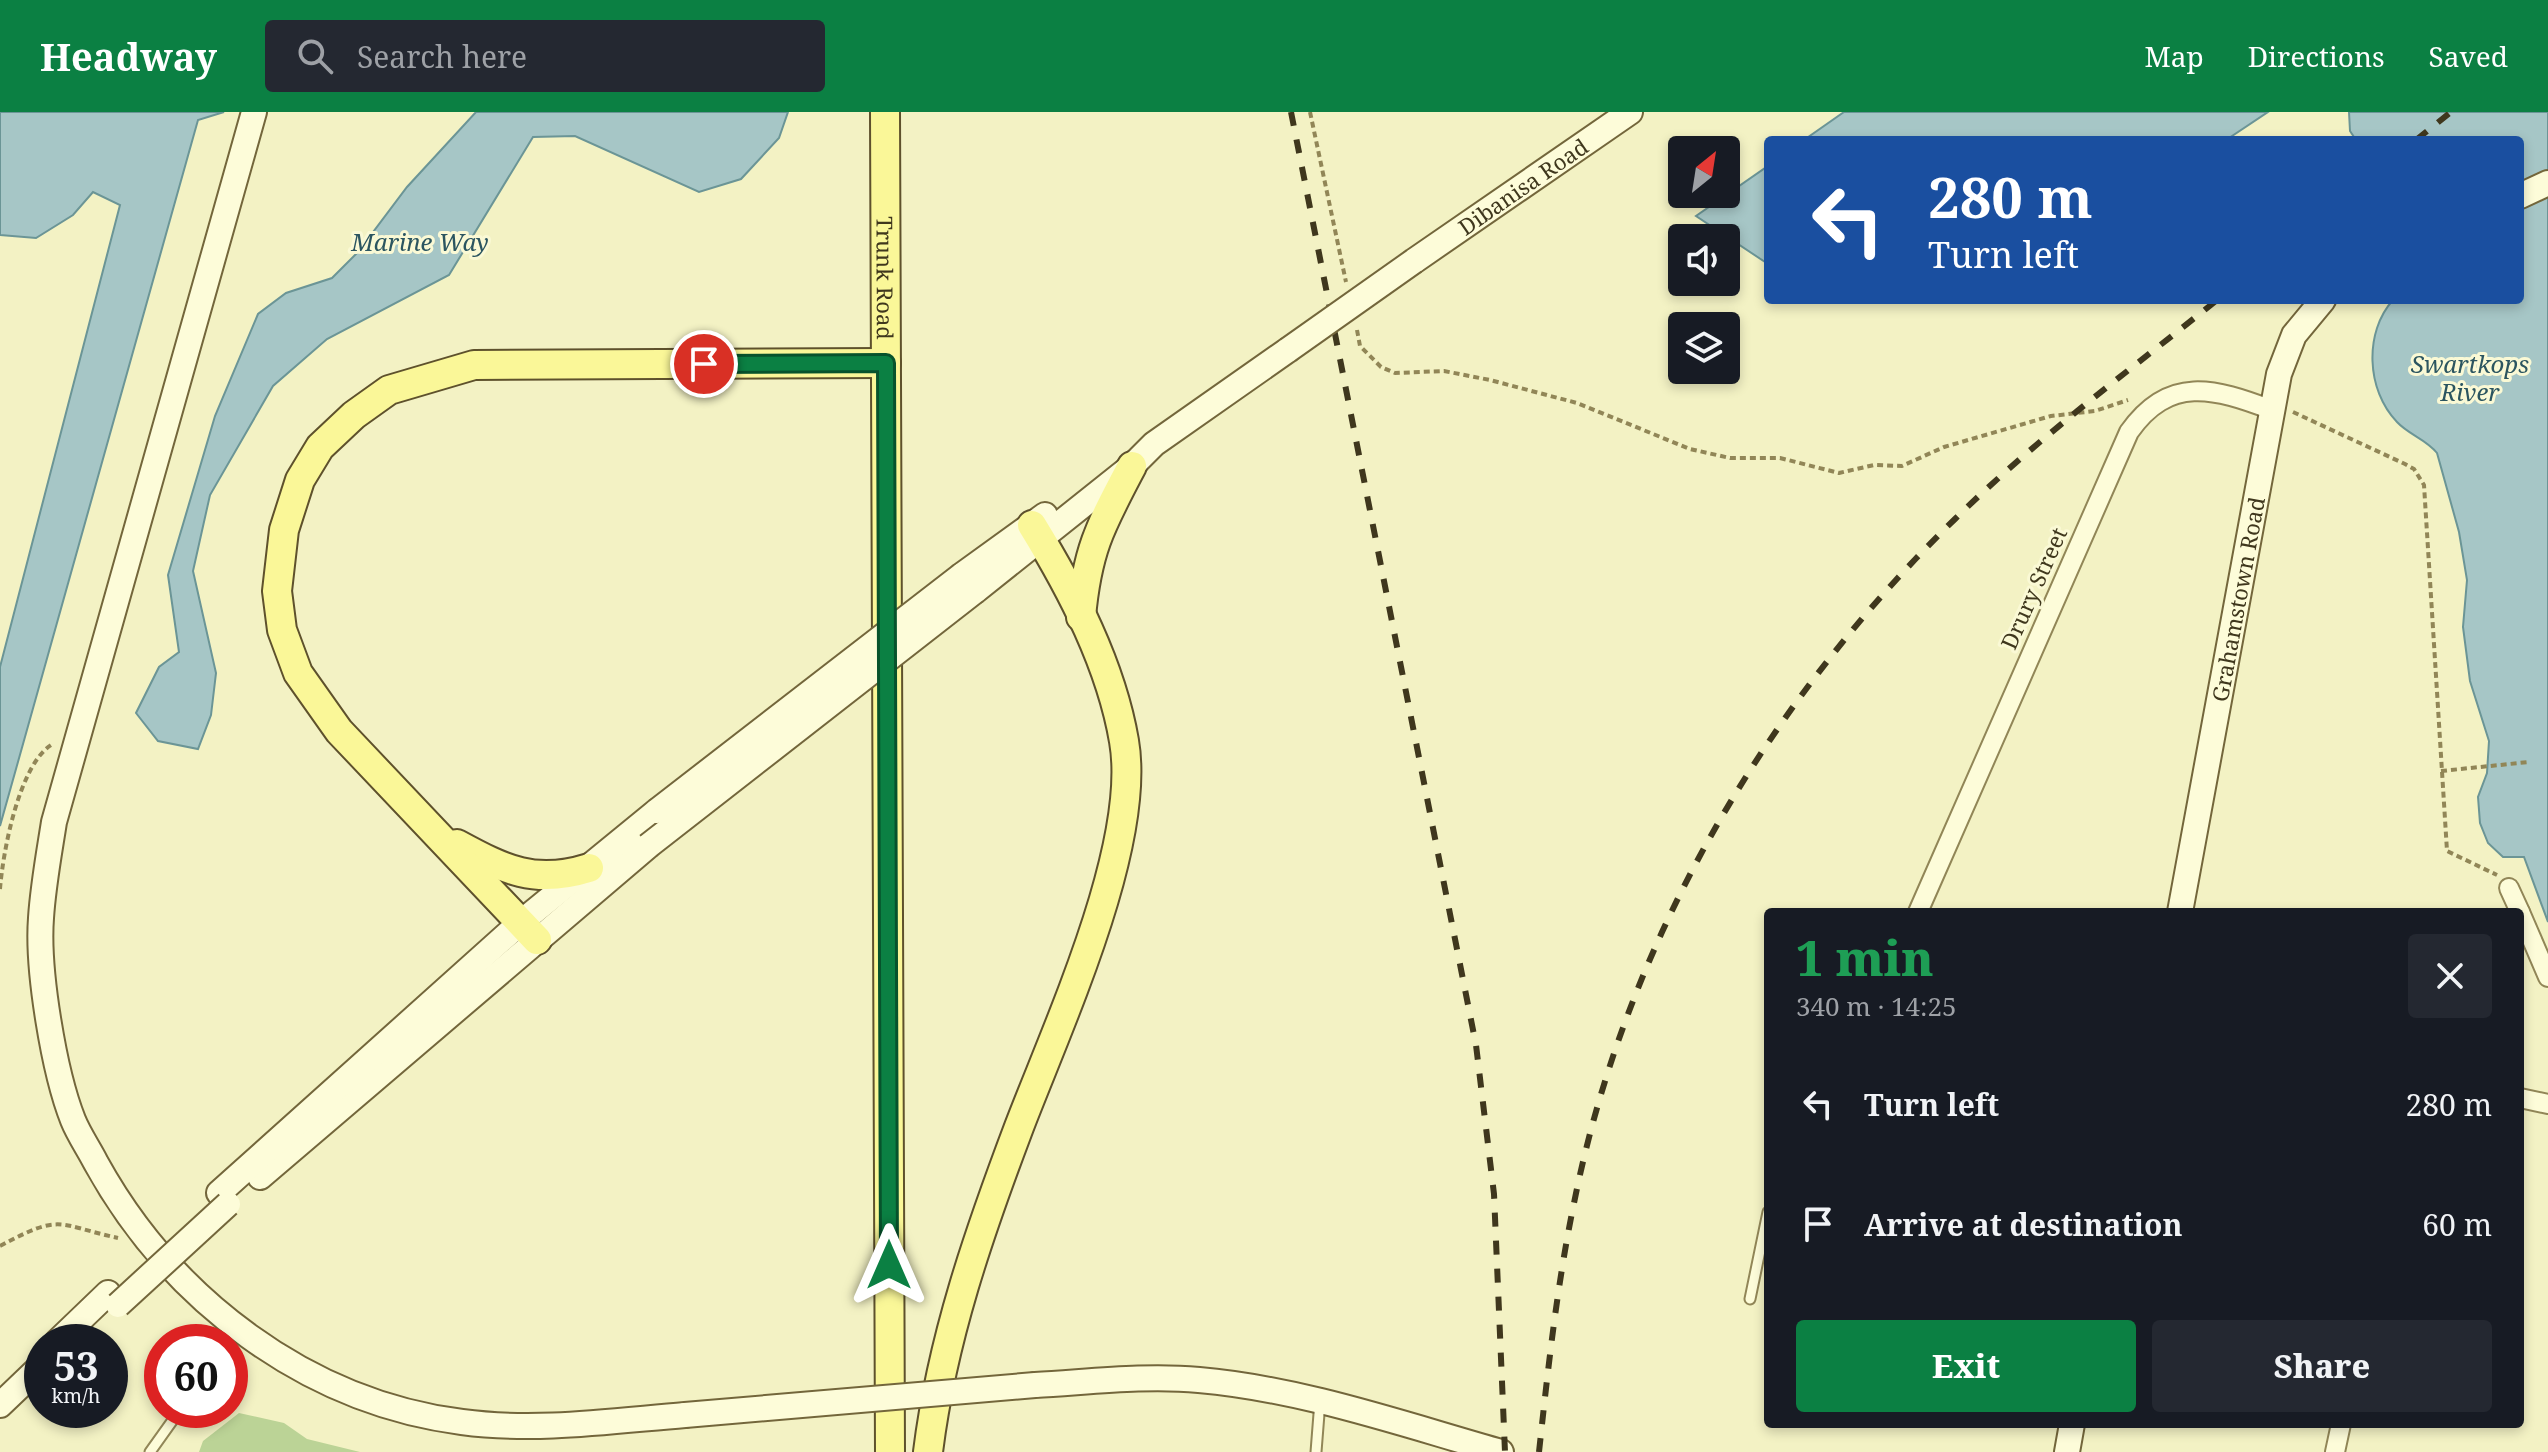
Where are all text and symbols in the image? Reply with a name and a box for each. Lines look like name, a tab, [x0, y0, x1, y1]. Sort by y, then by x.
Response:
search box	[265, 20, 825, 92]
text: Headway	[40, 30, 217, 82]
icon: search	[293, 34, 337, 78]
text: Search here	[357, 36, 527, 77]
text: Map	[2144, 37, 2204, 75]
text: Directions	[2248, 37, 2385, 75]
text: Saved	[2429, 37, 2508, 75]
street label: Dibanisa Road	[1452, 130, 1594, 241]
north arrow	[1668, 136, 1740, 208]
map controls	[1668, 136, 1740, 384]
text: 280 m	[1928, 158, 2093, 234]
icon: left	[1796, 168, 1900, 272]
street label: Trunk Road	[870, 216, 901, 340]
button: sound	[1668, 224, 1740, 296]
water label: Marine Way	[350, 225, 489, 258]
text: Turn left	[1928, 230, 2079, 279]
button: layers	[1668, 312, 1740, 384]
pin	[670, 330, 738, 398]
icon: arrive	[682, 342, 726, 386]
water label: Swartkops River	[2411, 347, 2529, 408]
street label: Grahamstown Road	[2204, 494, 2271, 704]
street label: Drury Street	[1993, 522, 2073, 654]
text: 1 min	[1796, 925, 1934, 990]
button: close	[2408, 934, 2492, 1018]
text: 340 m · 14:25	[1796, 988, 1957, 1024]
icon: left	[1796, 1082, 1840, 1126]
text: Turn left	[1864, 1084, 1999, 1125]
text: 280 m	[2406, 1084, 2492, 1125]
icon: arrive	[1796, 1202, 1840, 1246]
text: Arrive at destination	[1864, 1204, 2183, 1245]
text: 60 m	[2422, 1204, 2492, 1245]
position arrow	[847, 1223, 931, 1307]
button: Exit	[1796, 1320, 2136, 1412]
button: Share	[2152, 1320, 2492, 1412]
speed limit sign: 60	[144, 1324, 248, 1428]
text: 53	[53, 1338, 99, 1393]
text: km/h	[51, 1382, 101, 1409]

